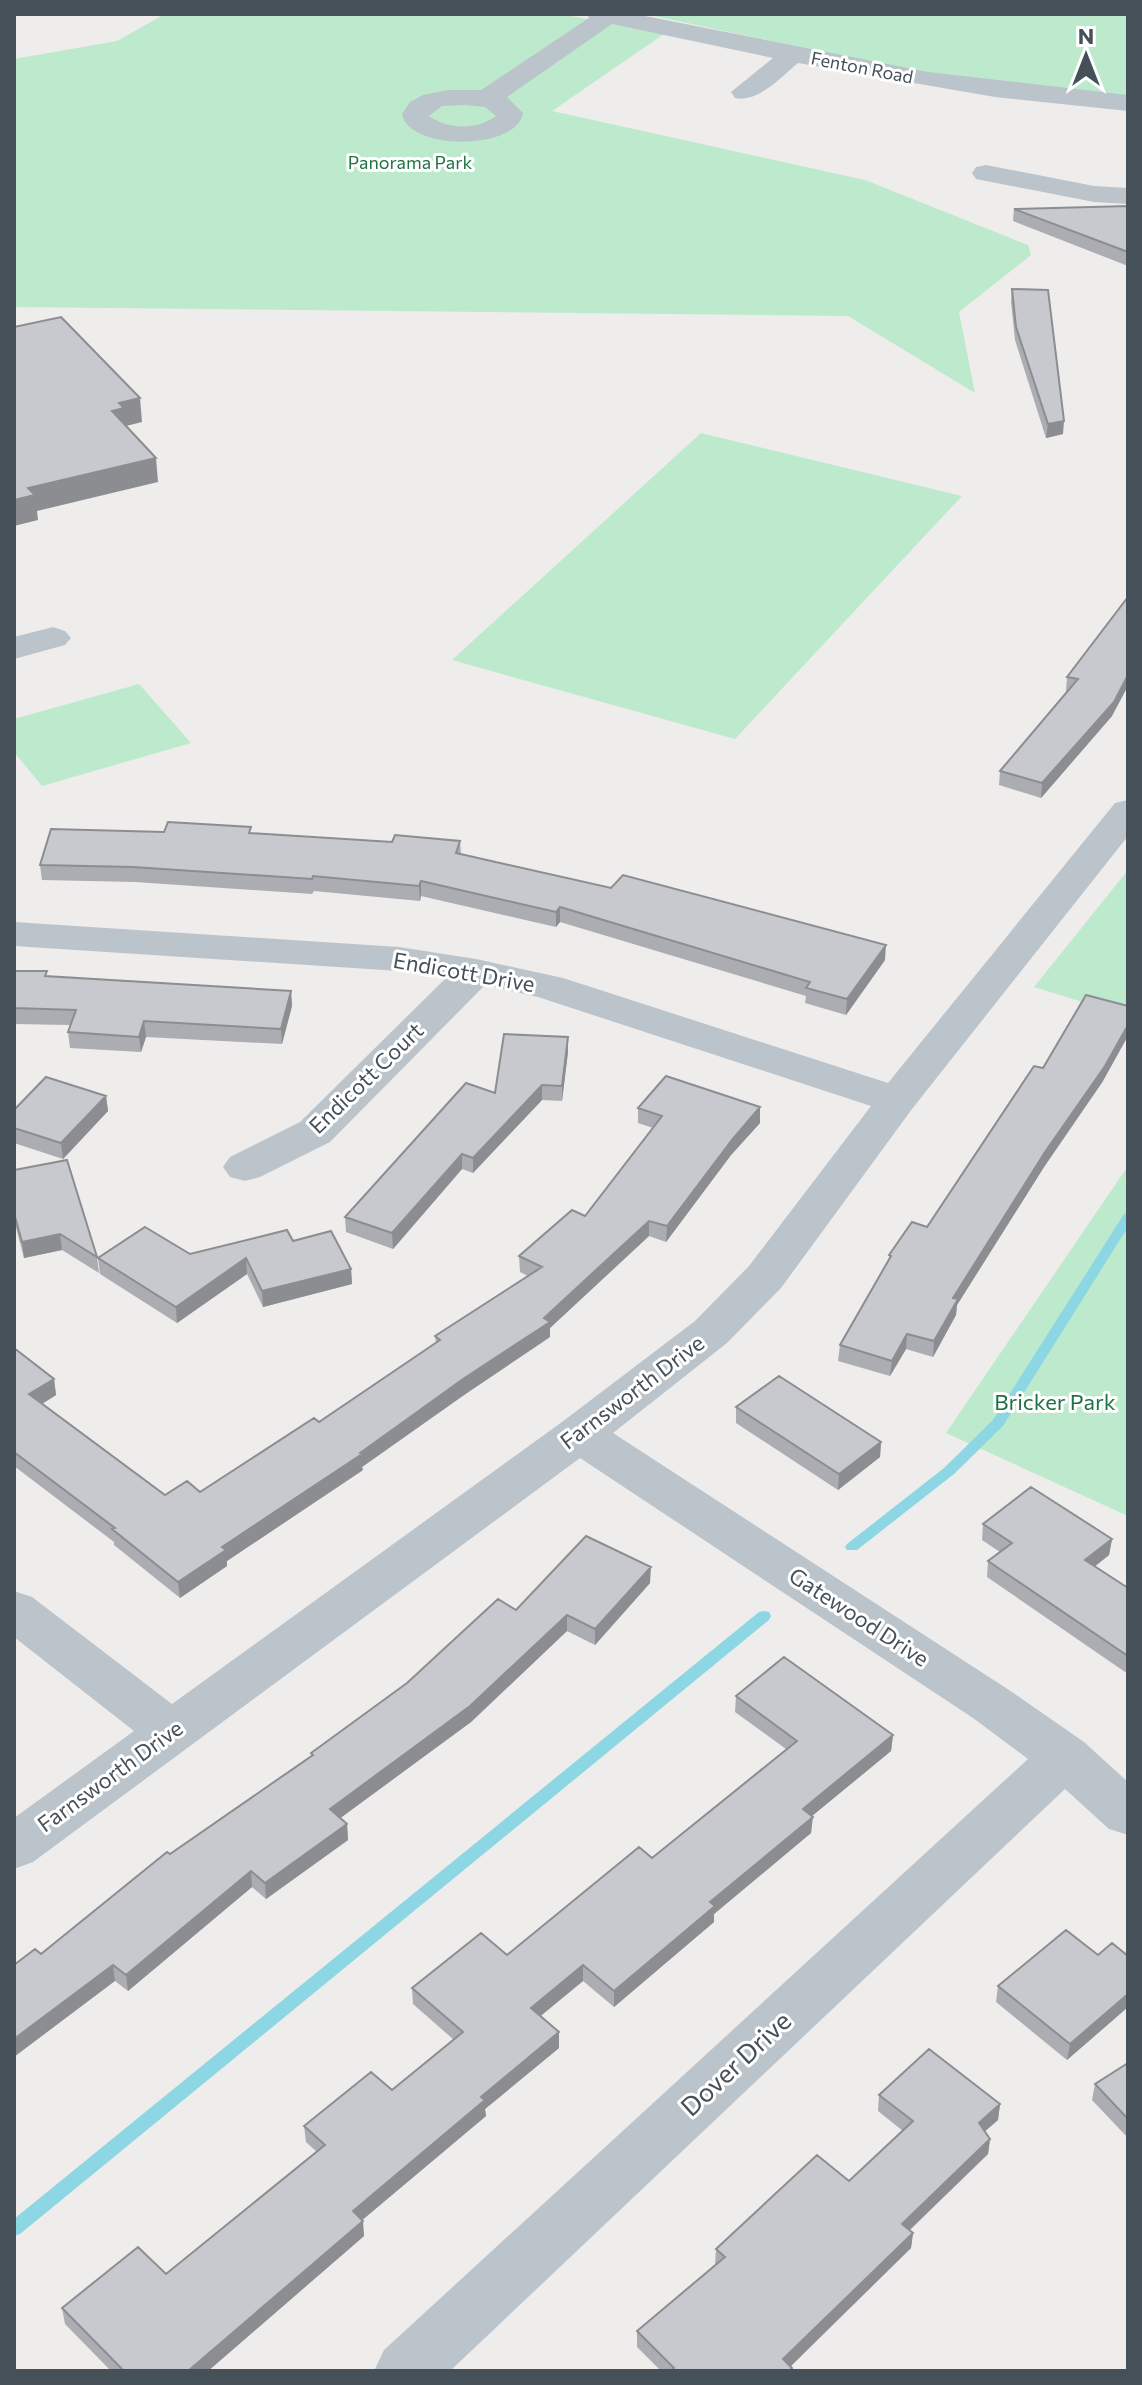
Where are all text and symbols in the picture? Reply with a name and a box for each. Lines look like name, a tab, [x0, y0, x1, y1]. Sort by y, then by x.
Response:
north arrow	[1046, 16, 1126, 96]
text: N	[1078, 22, 1094, 49]
street label: Fenton Road	[809, 46, 915, 88]
park label: Panorama Park	[348, 151, 472, 173]
street label: Endicott Drive	[391, 946, 537, 997]
street label: Endicott Court	[303, 1016, 428, 1139]
street label: Farnsworth Drive	[554, 1329, 709, 1454]
park label: Bricker Park	[994, 1388, 1116, 1415]
street label: Gatewood Drive	[784, 1561, 934, 1672]
street label: Farnsworth Drive	[32, 1714, 188, 1837]
street label: Dover Drive	[674, 2004, 796, 2122]

